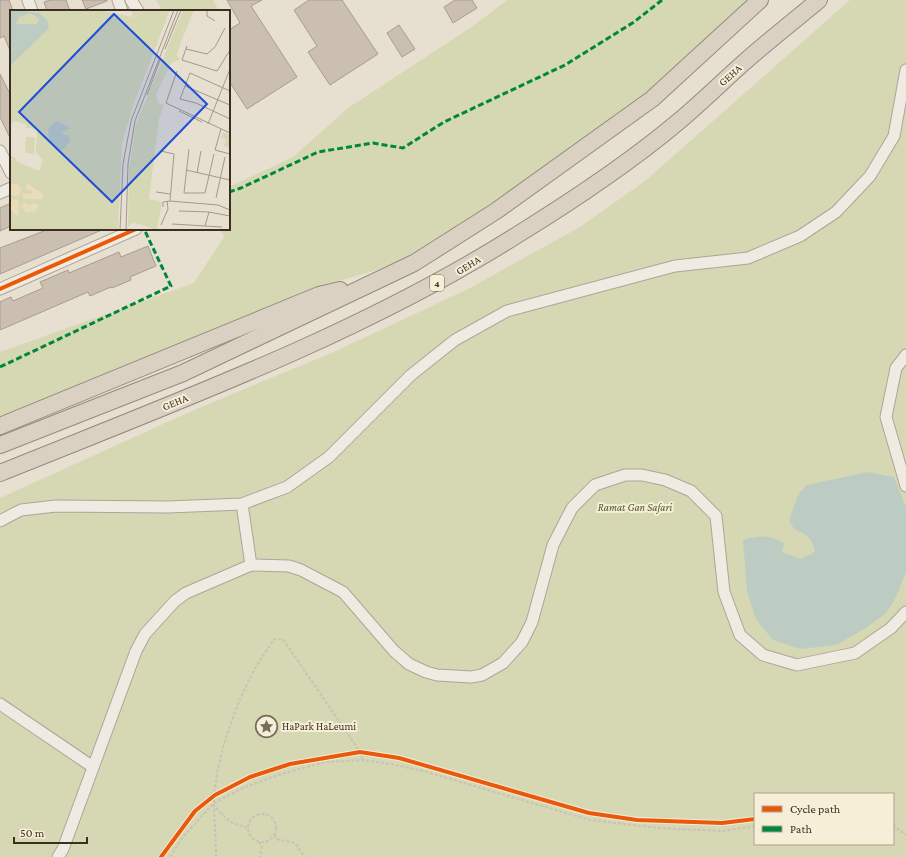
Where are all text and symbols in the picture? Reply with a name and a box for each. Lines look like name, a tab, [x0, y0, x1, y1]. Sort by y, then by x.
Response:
inset map	[10, 10, 230, 230]
street label: GEHA	[716, 61, 744, 88]
street label: GEHA	[454, 253, 483, 277]
road number: 4	[430, 275, 444, 291]
street label: GEHA	[161, 391, 190, 413]
park label: Ramat Gan Safari	[598, 501, 672, 514]
place icon: HaPark HaLeumi	[253, 713, 279, 739]
place label: HaPark HaLeumi	[282, 720, 356, 732]
legend	[754, 793, 894, 845]
text: Cycle path	[790, 802, 841, 816]
scale bar	[14, 819, 87, 845]
text: Path	[790, 822, 812, 836]
text: 50 m	[20, 826, 45, 840]

